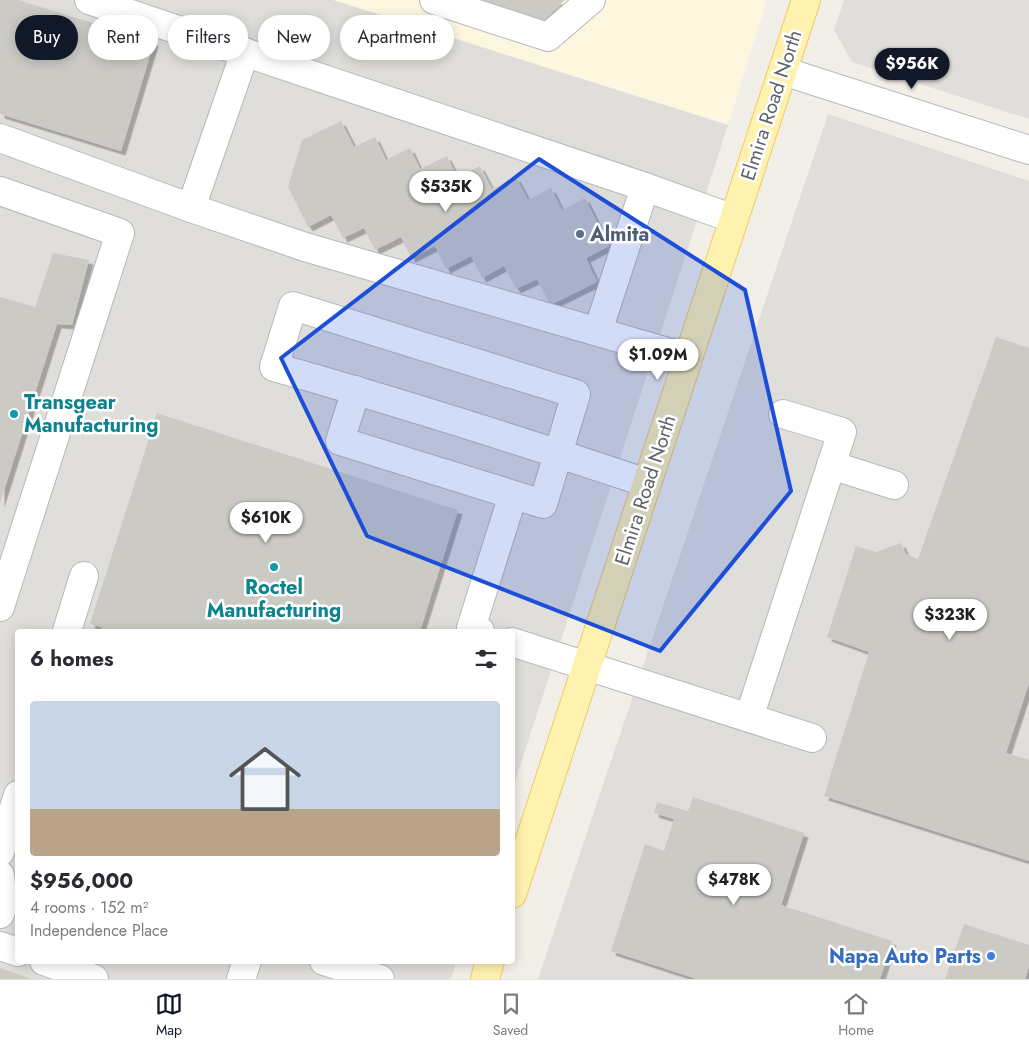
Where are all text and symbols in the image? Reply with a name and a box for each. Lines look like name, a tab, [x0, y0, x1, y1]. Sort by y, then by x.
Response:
chip: Buy	[15, 15, 78, 60]
chip: Rent	[88, 15, 158, 60]
chip: Filters	[168, 15, 248, 60]
chip: New	[258, 15, 330, 60]
chip: Apartment	[340, 15, 454, 60]
street label: Elmira Road North	[733, 26, 809, 184]
pin: $956K	[877, 48, 947, 90]
text: $956K	[886, 52, 938, 75]
pin: $535K	[411, 170, 481, 213]
text: $535K	[420, 175, 472, 198]
place label: Almita	[589, 220, 649, 249]
marker: Almita	[574, 228, 586, 240]
pin: $1.09M	[617, 338, 699, 381]
text: $1.09M	[629, 343, 687, 366]
place label: Transgear Manufacturing	[24, 388, 158, 440]
marker: Transgear Manufacturing	[8, 408, 20, 420]
street label: Elmira Road North	[607, 411, 683, 569]
pin: $610K	[231, 502, 301, 544]
text: $610K	[241, 506, 291, 529]
marker: Roctel Manufacturing	[268, 561, 280, 573]
place label: Roctel Manufacturing	[207, 573, 341, 625]
pin: $323K	[915, 598, 985, 641]
text: $323K	[924, 603, 976, 626]
text: 6 homes	[30, 644, 114, 674]
icon: filters	[472, 645, 500, 673]
icon: home	[220, 734, 310, 824]
pin: $478K	[699, 864, 769, 906]
text: $956,000	[30, 866, 133, 896]
text: $478K	[708, 868, 760, 891]
text: 4 rooms · 152 m²	[30, 896, 148, 919]
text: Independence Place	[30, 919, 168, 942]
place label: Napa Auto Parts	[829, 942, 981, 971]
marker: Napa Auto Parts	[985, 950, 997, 962]
tab: Map	[155, 990, 183, 1040]
tab: Saved	[493, 990, 528, 1040]
tab: Home	[838, 990, 874, 1040]

